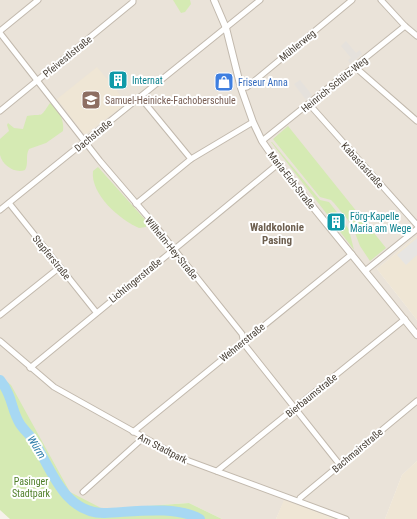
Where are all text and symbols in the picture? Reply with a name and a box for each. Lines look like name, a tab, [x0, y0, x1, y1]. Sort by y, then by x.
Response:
street label: Mühlerweg	[277, 27, 318, 63]
street label: Pfeivestlstraße	[41, 33, 94, 79]
street label: Heinrich-Schütz-Weg	[299, 54, 370, 114]
building icon: Internat	[107, 69, 129, 91]
shop icon: Friseur Anna	[213, 71, 235, 93]
place label: Internat	[132, 75, 163, 86]
place label: Friseur Anna	[238, 77, 288, 88]
school or university icon: Samuel-Heinicke-Fachoberschule	[80, 89, 102, 111]
place label: Samuel-Heinicke-Fachoberschule	[105, 95, 236, 106]
street label: Dachstraße	[72, 117, 115, 154]
street label: Kabastastraße	[339, 140, 386, 191]
street label: Maria-Eich-Straße	[266, 149, 318, 211]
building icon: Förg-Kapelle Maria am Wege	[325, 211, 347, 233]
place label: Förg-Kapelle Maria am Wege	[350, 211, 411, 234]
street label: Wilhelm-Hey-Straße	[143, 215, 200, 282]
district label: Waldkolonie Pasing	[250, 221, 304, 247]
street label: Stapferstraße	[30, 233, 73, 282]
street label: Lichtingerstraße	[107, 256, 164, 305]
street label: Wehnerstraße	[218, 321, 267, 364]
street label: Bierbaumstraße	[284, 371, 339, 419]
street label: Bachmairstraße	[330, 426, 385, 475]
street label: Am Stadtpark	[136, 431, 190, 466]
water label: Würm	[25, 433, 49, 461]
park label: Pasinger Stadtpark	[12, 476, 51, 499]

